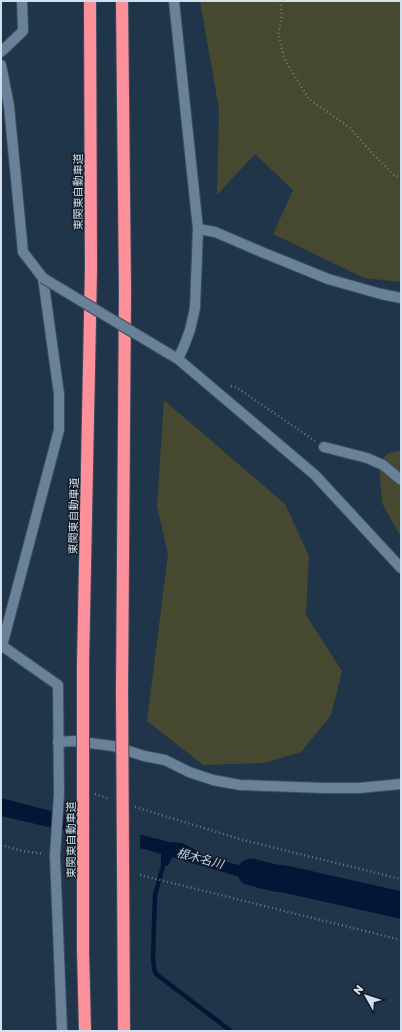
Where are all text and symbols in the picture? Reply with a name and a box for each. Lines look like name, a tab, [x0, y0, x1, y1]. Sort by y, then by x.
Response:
street label: 東関東自動車道	[71, 154, 84, 231]
street label: 東関東自動車道	[66, 477, 80, 555]
street label: 東関東自動車道	[64, 802, 77, 879]
water label: 根木名川	[175, 845, 227, 872]
north arrow	[346, 976, 386, 1016]
text: N	[350, 982, 366, 997]

